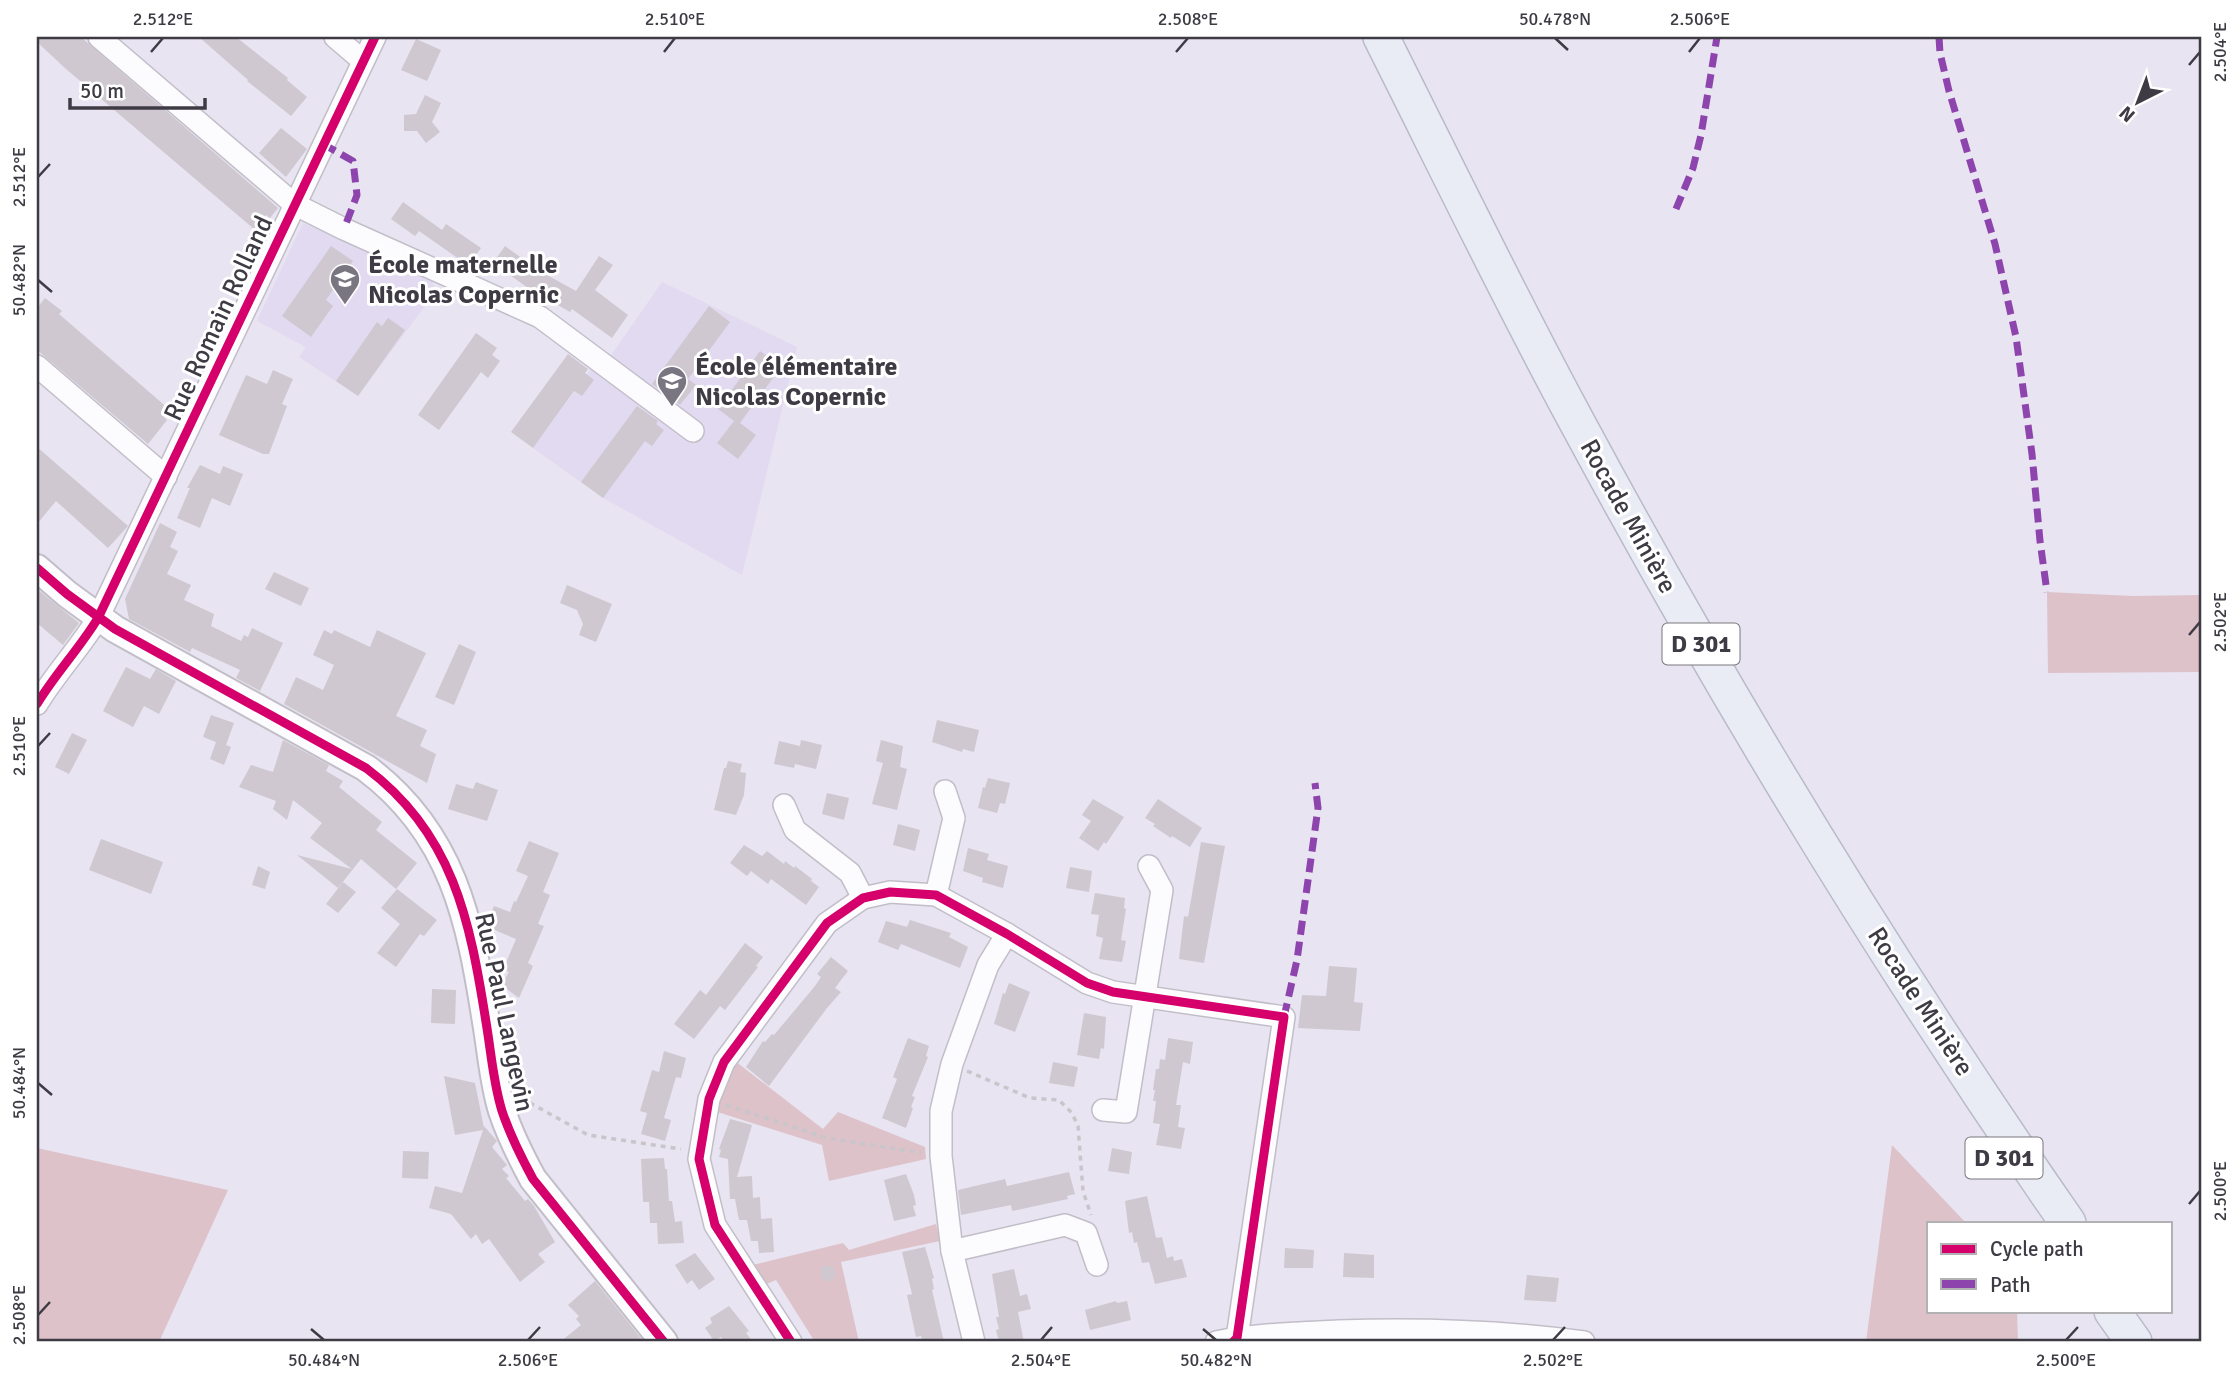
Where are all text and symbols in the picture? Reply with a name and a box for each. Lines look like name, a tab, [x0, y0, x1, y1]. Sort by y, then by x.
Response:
text: 2.512°E	[133, 8, 193, 30]
text: 2.510°E	[645, 8, 705, 30]
text: 2.508°E	[1158, 8, 1218, 30]
text: 50.478°N	[1519, 8, 1591, 30]
text: 2.506°E	[1670, 8, 1730, 30]
text: 2.504°E	[2209, 22, 2231, 82]
scale bar	[70, 66, 205, 110]
north arrow	[2102, 66, 2172, 136]
text: 50 m	[80, 78, 124, 104]
text: N	[2114, 101, 2140, 127]
text: 2.512°E	[8, 147, 30, 207]
street label: Rue Romain Rolland	[157, 211, 280, 426]
text: 50.482°N	[8, 244, 30, 316]
place label: École maternelle Nicolas Copernic	[368, 249, 559, 311]
school or university icon: École maternelle Nicolas Copernic	[328, 262, 362, 306]
place label: École élémentaire Nicolas Copernic	[695, 351, 898, 413]
school or university icon: École élémentaire Nicolas Copernic	[655, 364, 689, 408]
street label: Rocade Minière	[1573, 434, 1684, 599]
text: 2.502°E	[2209, 592, 2231, 652]
road number: D 301	[1662, 624, 1740, 664]
text: 2.510°E	[8, 716, 30, 776]
street label: Rue Paul Langevin	[467, 910, 541, 1115]
street label: Rocade Minière	[1860, 921, 1980, 1082]
text: 50.484°N	[8, 1047, 30, 1119]
road number: D 301	[1966, 1138, 2042, 1178]
text: 2.500°E	[2209, 1161, 2231, 1221]
legend	[1927, 1222, 2172, 1312]
text: Cycle path	[1990, 1236, 2084, 1262]
text: Path	[1990, 1272, 2031, 1298]
text: 2.508°E	[8, 1285, 30, 1345]
text: 50.484°N	[288, 1349, 360, 1371]
text: 2.506°E	[498, 1349, 558, 1371]
text: 2.504°E	[1011, 1349, 1071, 1371]
text: 50.482°N	[1180, 1349, 1252, 1371]
text: 2.502°E	[1523, 1349, 1583, 1371]
text: 2.500°E	[2036, 1349, 2096, 1371]

